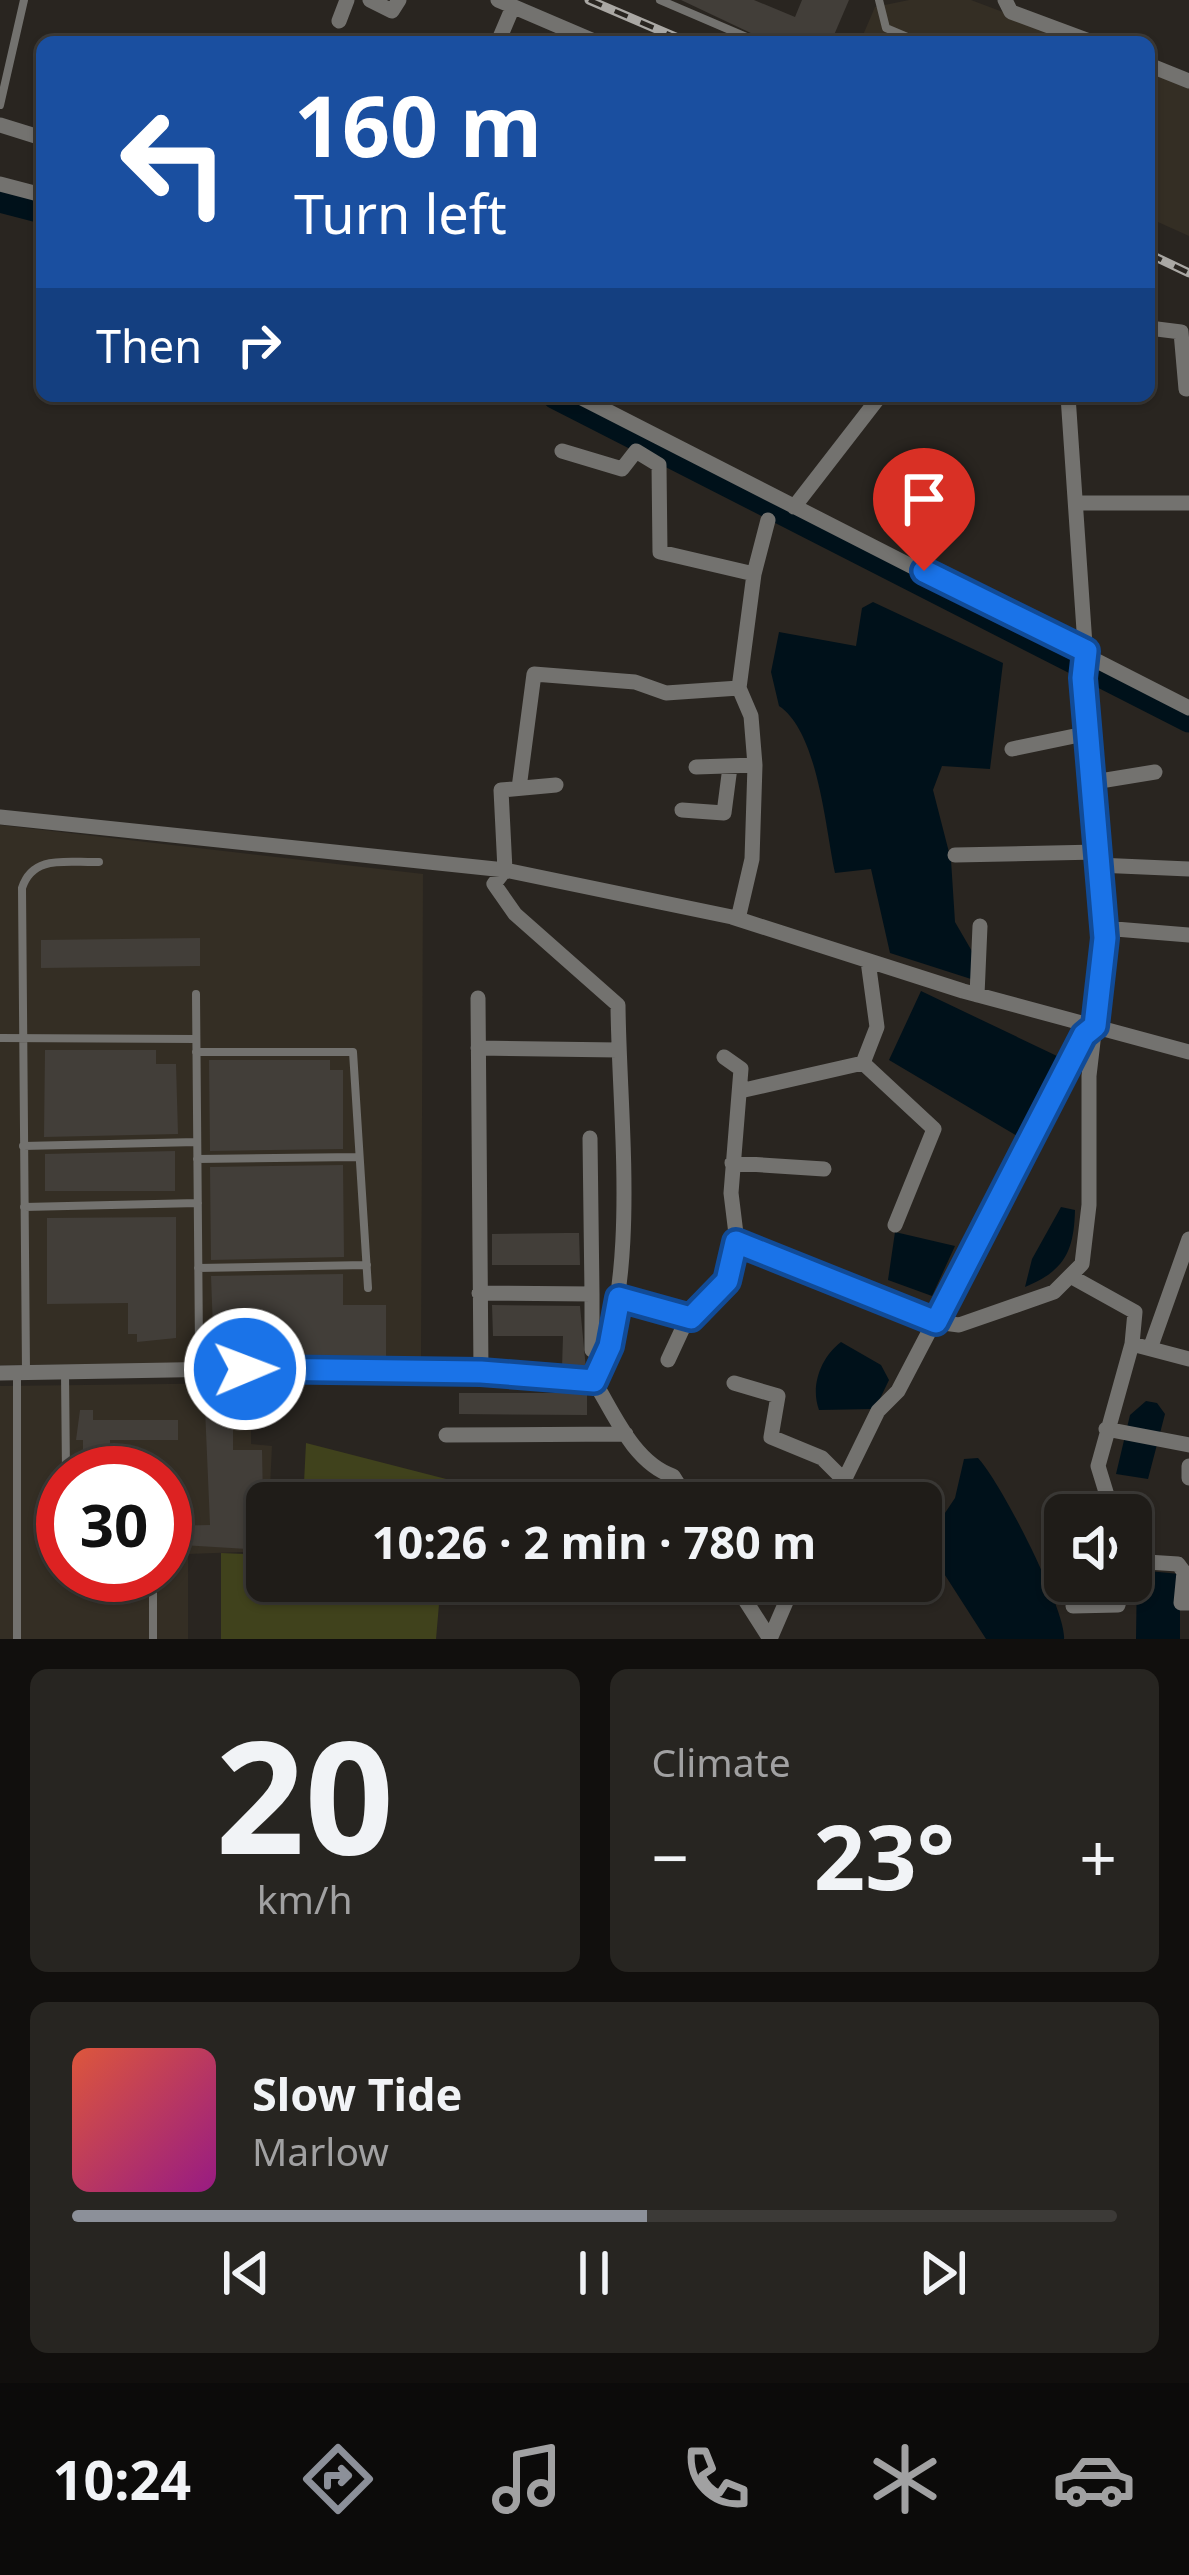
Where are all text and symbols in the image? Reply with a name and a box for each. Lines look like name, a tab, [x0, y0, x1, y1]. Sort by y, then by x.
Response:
text: 160 m	[294, 67, 542, 182]
icon: left	[96, 84, 252, 240]
text: Turn left	[294, 176, 507, 250]
icon: right	[226, 312, 292, 378]
text: Then	[96, 315, 202, 376]
pin	[873, 448, 975, 571]
icon: arrive	[891, 466, 957, 532]
position arrow	[182, 1306, 308, 1432]
speed limit sign: 30	[36, 1446, 192, 1602]
map controls	[1044, 1494, 1152, 1602]
button: sound	[1044, 1494, 1152, 1602]
text: 10:26 · 2 min · 780 m	[372, 1511, 816, 1572]
text: 20	[216, 1687, 394, 1900]
text: Climate	[652, 1735, 791, 1788]
text: 23°	[814, 1794, 955, 1916]
text: −	[652, 1811, 689, 1901]
text: +	[1079, 1811, 1117, 1901]
text: km/h	[257, 1872, 353, 1925]
text: Slow Tide	[252, 2063, 462, 2124]
text: Marlow	[252, 2124, 389, 2177]
icon: previous	[213, 2240, 279, 2306]
icon: pause	[561, 2240, 627, 2306]
icon: next	[910, 2240, 976, 2306]
icon: directions	[296, 2437, 380, 2521]
icon: music	[485, 2437, 569, 2521]
icon: phone	[674, 2437, 758, 2521]
icon: climate	[863, 2437, 947, 2521]
icon: car	[1052, 2437, 1136, 2521]
text: 10:24	[53, 2442, 191, 2516]

